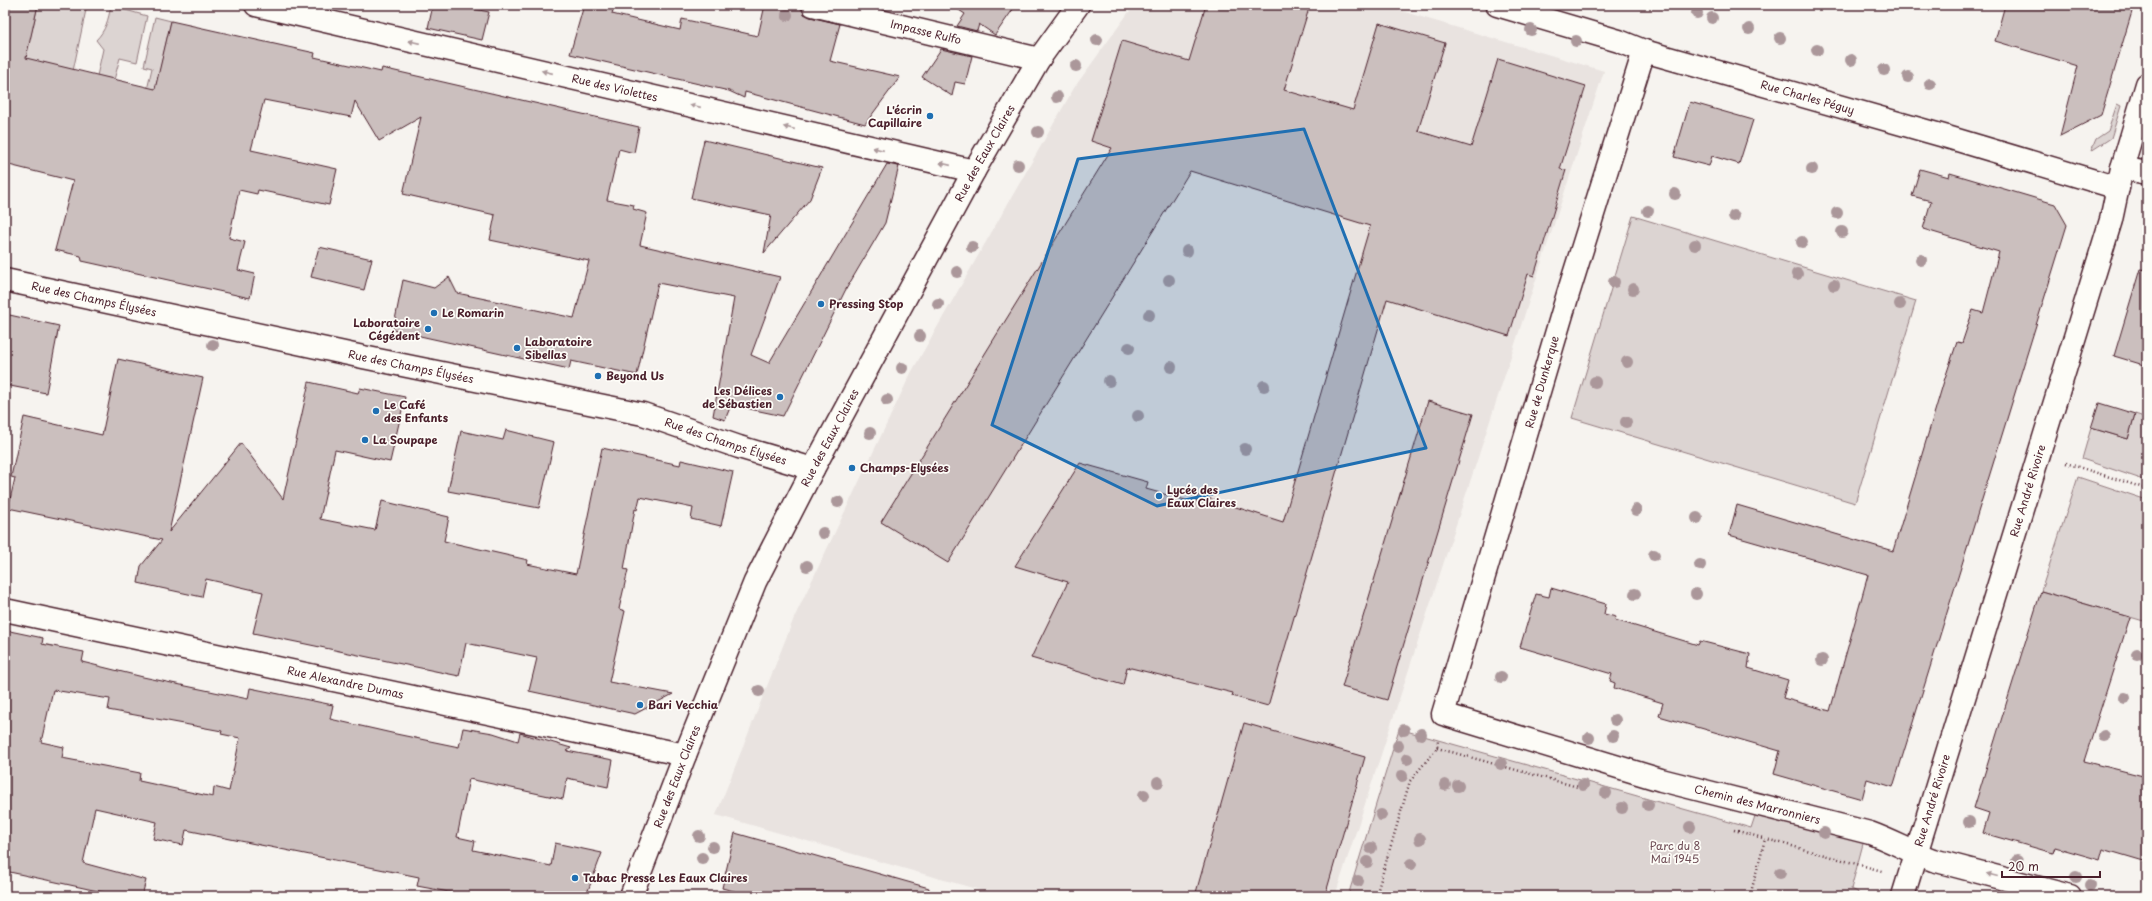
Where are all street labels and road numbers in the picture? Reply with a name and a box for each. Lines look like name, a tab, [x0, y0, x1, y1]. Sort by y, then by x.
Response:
street label: Impasse Rulfo	[889, 15, 963, 48]
street label: Rue des Violettes	[570, 69, 659, 106]
street label: Rue Charles Péguy	[1759, 75, 1857, 118]
street label: Rue des Eaux Claires	[950, 101, 1019, 205]
street label: Rue des Champs Élysées	[30, 277, 158, 320]
street label: Rue de Dunkerque	[1520, 334, 1563, 430]
street label: Rue des Champs Élysées	[347, 345, 475, 387]
street label: Rue des Eaux Claires	[796, 386, 863, 490]
street label: Rue des Champs Élysées	[662, 413, 789, 469]
street label: Rue André Rivoire	[2005, 442, 2049, 539]
street label: Rue Alexandre Dumas	[286, 661, 405, 703]
street label: Rue des Eaux Claires	[649, 722, 704, 830]
street label: Rue André Rivoire	[1910, 752, 1954, 849]
street label: Chemin des Marronniers	[1693, 780, 1822, 828]

